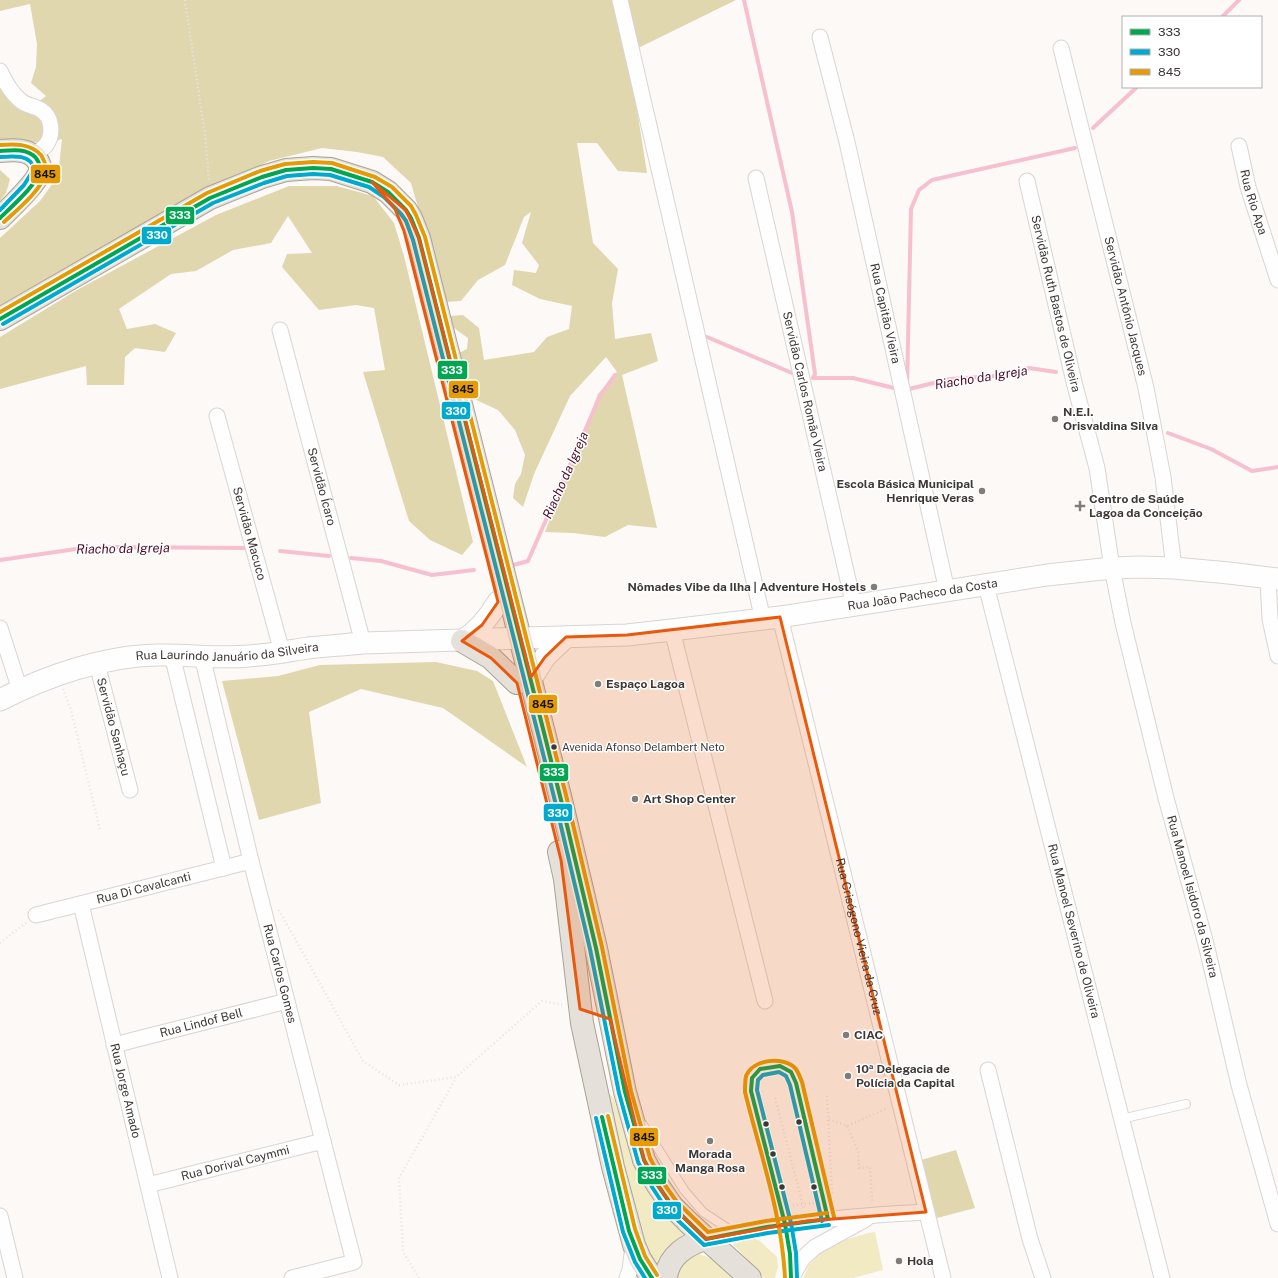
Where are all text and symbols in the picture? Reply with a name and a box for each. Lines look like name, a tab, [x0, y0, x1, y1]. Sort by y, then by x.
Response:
legend	[1122, 16, 1262, 88]
text: 333	[1158, 25, 1181, 39]
text: 330	[1158, 45, 1180, 59]
text: 845	[1158, 65, 1181, 79]
line badge: 845	[30, 164, 61, 184]
text: 845	[34, 168, 56, 180]
street label: Rua Rio Apa	[1237, 168, 1270, 237]
line badge: 333	[165, 206, 195, 225]
text: 333	[169, 209, 191, 221]
street label: Servidão Ruth Bastos de Oliveira	[1028, 214, 1083, 394]
line badge: 330	[141, 226, 172, 245]
text: 330	[146, 229, 168, 241]
street label: Servidão Antônio Jacques	[1101, 235, 1150, 377]
street label: Rua Capitão Vieira	[867, 262, 903, 365]
street label: Servidão Carlos Romão Vieira	[780, 310, 830, 473]
line badge: 333	[437, 360, 468, 380]
water label: Riacho da Igreja	[934, 363, 1029, 392]
text: 333	[441, 364, 463, 376]
line badge: 845	[448, 380, 479, 399]
text: 845	[452, 383, 474, 395]
line badge: 330	[441, 401, 471, 420]
text: 330	[445, 405, 467, 417]
place label: N.E.I. Orisvaldina Silva	[1063, 405, 1158, 433]
marker: N.E.I. Orisvaldina Silva	[1050, 414, 1060, 424]
water label: Riacho da Igreja	[540, 429, 591, 521]
street label: Servidão Ícaro	[304, 446, 339, 527]
place label: Escola Básica Municipal Henrique Veras	[836, 477, 974, 505]
street label: Servidão Macuco	[230, 485, 269, 582]
marker: Escola Básica Municipal Henrique Veras	[977, 486, 987, 496]
place label: Centro de Saúde Lagoa da Conceição	[1089, 492, 1203, 520]
marker: Centro de Saúde Lagoa da Conceição	[1074, 500, 1086, 512]
water label: Riacho da Igreja	[76, 540, 170, 557]
street label: Rua João Pacheco da Costa	[847, 576, 998, 613]
place label: Nômades Vibe da Ilha | Adventure Hostels	[628, 580, 866, 594]
marker: Nômades Vibe da Ilha | Adventure Hostels	[869, 582, 879, 592]
street label: Rua Laurindo Januário da Silveira	[135, 640, 319, 664]
street label: Servidão Sanhaçu	[94, 676, 133, 777]
place label: Espaço Lagoa	[606, 677, 685, 691]
marker: Espaço Lagoa	[593, 679, 603, 689]
line badge: 845	[528, 694, 558, 714]
text: 845	[532, 698, 554, 710]
place label: Avenida Afonso Delambert Neto	[562, 741, 725, 753]
marker: Avenida Afonso Delambert Neto	[549, 742, 559, 752]
line badge: 333	[539, 763, 569, 782]
text: 333	[543, 766, 565, 778]
place label: Art Shop Center	[643, 792, 736, 806]
marker: Art Shop Center	[630, 794, 640, 804]
line badge: 330	[543, 803, 573, 822]
text: 330	[547, 807, 569, 819]
street label: Rua Manoel Isidoro da Silveira	[1164, 814, 1221, 979]
street label: Rua Manoel Severino de Oliveira	[1045, 842, 1103, 1020]
street label: Rua Crisógono Vieira da Cruz	[833, 857, 885, 1016]
street label: Rua Di Cavalcanti	[95, 869, 192, 907]
street label: Rua Carlos Gomes	[260, 922, 299, 1025]
street label: Rua Lindof Bell	[158, 1005, 244, 1040]
place label: CIAC	[854, 1028, 884, 1042]
marker: CIAC	[841, 1030, 851, 1040]
street label: Rua Jorge Amado	[107, 1042, 144, 1140]
place label: 10ª Delegacia de Polícia da Capital	[856, 1062, 955, 1090]
marker: 10ª Delegacia de Polícia da Capital	[843, 1071, 853, 1081]
unlabelled marker	[794, 1117, 804, 1127]
unlabelled marker	[761, 1119, 771, 1129]
line badge: 845	[629, 1127, 659, 1147]
text: 845	[633, 1131, 655, 1143]
marker: Morada Manga Rosa	[705, 1136, 715, 1146]
street label: Rua Dorival Caymmi	[180, 1143, 291, 1183]
place label: Morada Manga Rosa	[675, 1147, 745, 1175]
unlabelled marker	[768, 1149, 778, 1159]
line badge: 333	[637, 1166, 667, 1185]
text: 333	[641, 1169, 663, 1181]
unlabelled marker	[777, 1182, 787, 1192]
unlabelled marker	[809, 1182, 819, 1192]
line badge: 330	[652, 1201, 682, 1220]
text: 330	[656, 1204, 678, 1216]
place label: Hola	[907, 1254, 934, 1268]
marker: Hola	[894, 1256, 904, 1266]

